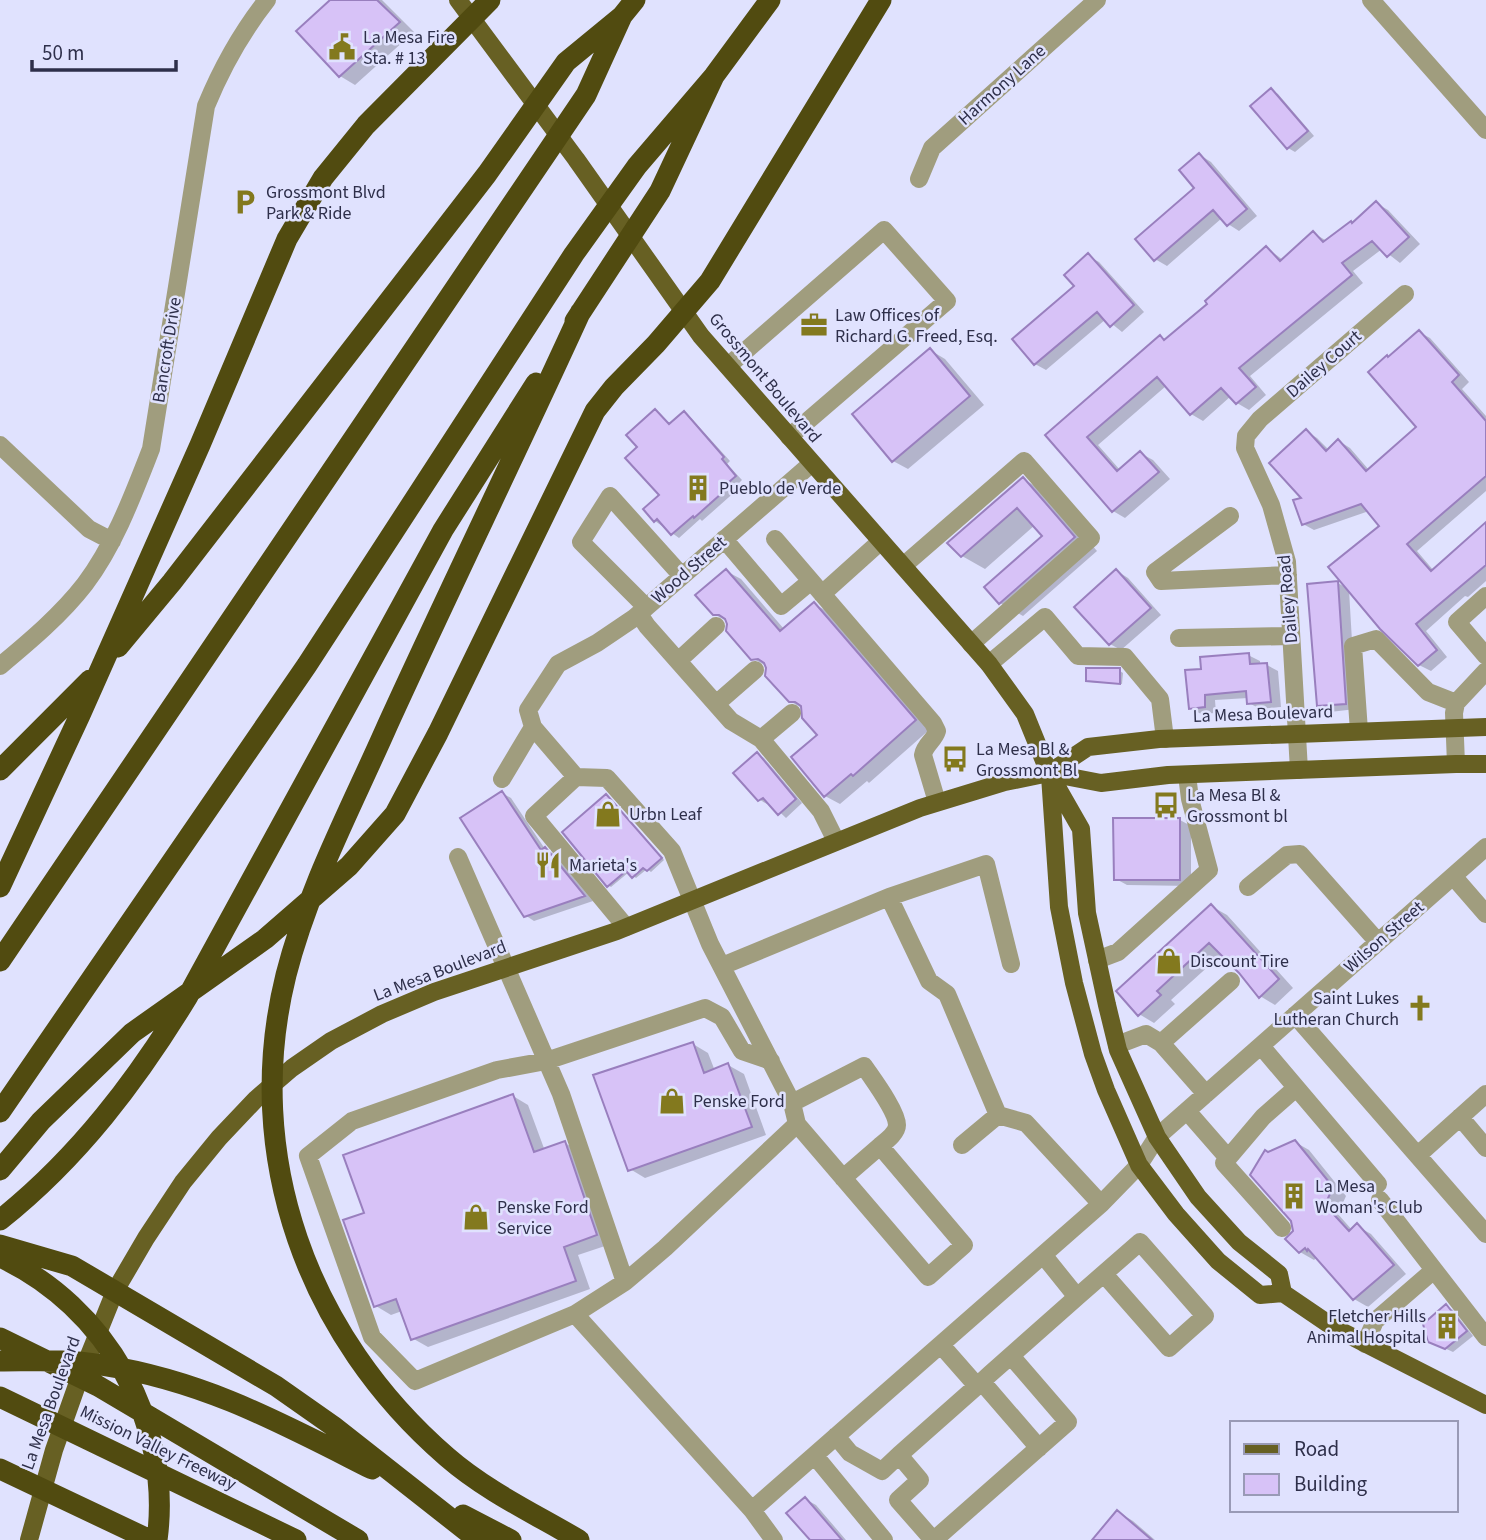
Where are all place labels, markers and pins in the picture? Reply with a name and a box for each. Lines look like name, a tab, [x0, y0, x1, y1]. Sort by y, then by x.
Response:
place label: La Mesa Fire Sta. # 13	[363, 25, 455, 71]
public building icon: La Mesa Fire Sta. # 13	[327, 32, 357, 62]
place label: Grossmont Blvd Park & Ride	[266, 180, 386, 226]
parking icon: Grossmont Blvd Park & Ride	[230, 187, 260, 217]
place label: Law Offices of Richard G. Freed, Esq.	[835, 303, 998, 349]
office icon: Law Offices of Richard G. Freed, Esq.	[799, 310, 829, 340]
building icon: Pueblo de Verde	[683, 473, 713, 503]
place label: Pueblo de Verde	[719, 476, 841, 501]
place label: La Mesa Bl & Grossmont Bl	[976, 737, 1077, 783]
bus stop icon: La Mesa Bl & Grossmont Bl	[940, 744, 970, 774]
place label: La Mesa Bl & Grossmont bl	[1187, 783, 1288, 829]
bus stop icon: La Mesa Bl & Grossmont bl	[1151, 790, 1181, 820]
shop icon: Urbn Leaf	[593, 799, 623, 829]
place label: Urbn Leaf	[629, 802, 703, 827]
restaurant icon: Marieta's	[533, 850, 563, 880]
place label: Marieta's	[569, 853, 637, 878]
shop icon: Discount Tire	[1154, 946, 1184, 976]
place label: Discount Tire	[1190, 949, 1289, 974]
place label: Saint Lukes Lutheran Church	[1274, 986, 1399, 1032]
church icon: Saint Lukes Lutheran Church	[1405, 993, 1435, 1023]
shop icon: Penske Ford	[657, 1086, 687, 1116]
place label: Penske Ford	[693, 1089, 785, 1114]
place label: La Mesa Woman's Club	[1315, 1174, 1423, 1220]
building icon: La Mesa Woman's Club	[1279, 1181, 1309, 1211]
place label: Penske Ford Service	[497, 1195, 589, 1241]
shop icon: Penske Ford Service	[461, 1202, 491, 1232]
place label: Fletcher Hills Animal Hospital	[1307, 1304, 1426, 1350]
building icon: Fletcher Hills Animal Hospital	[1432, 1311, 1462, 1341]

